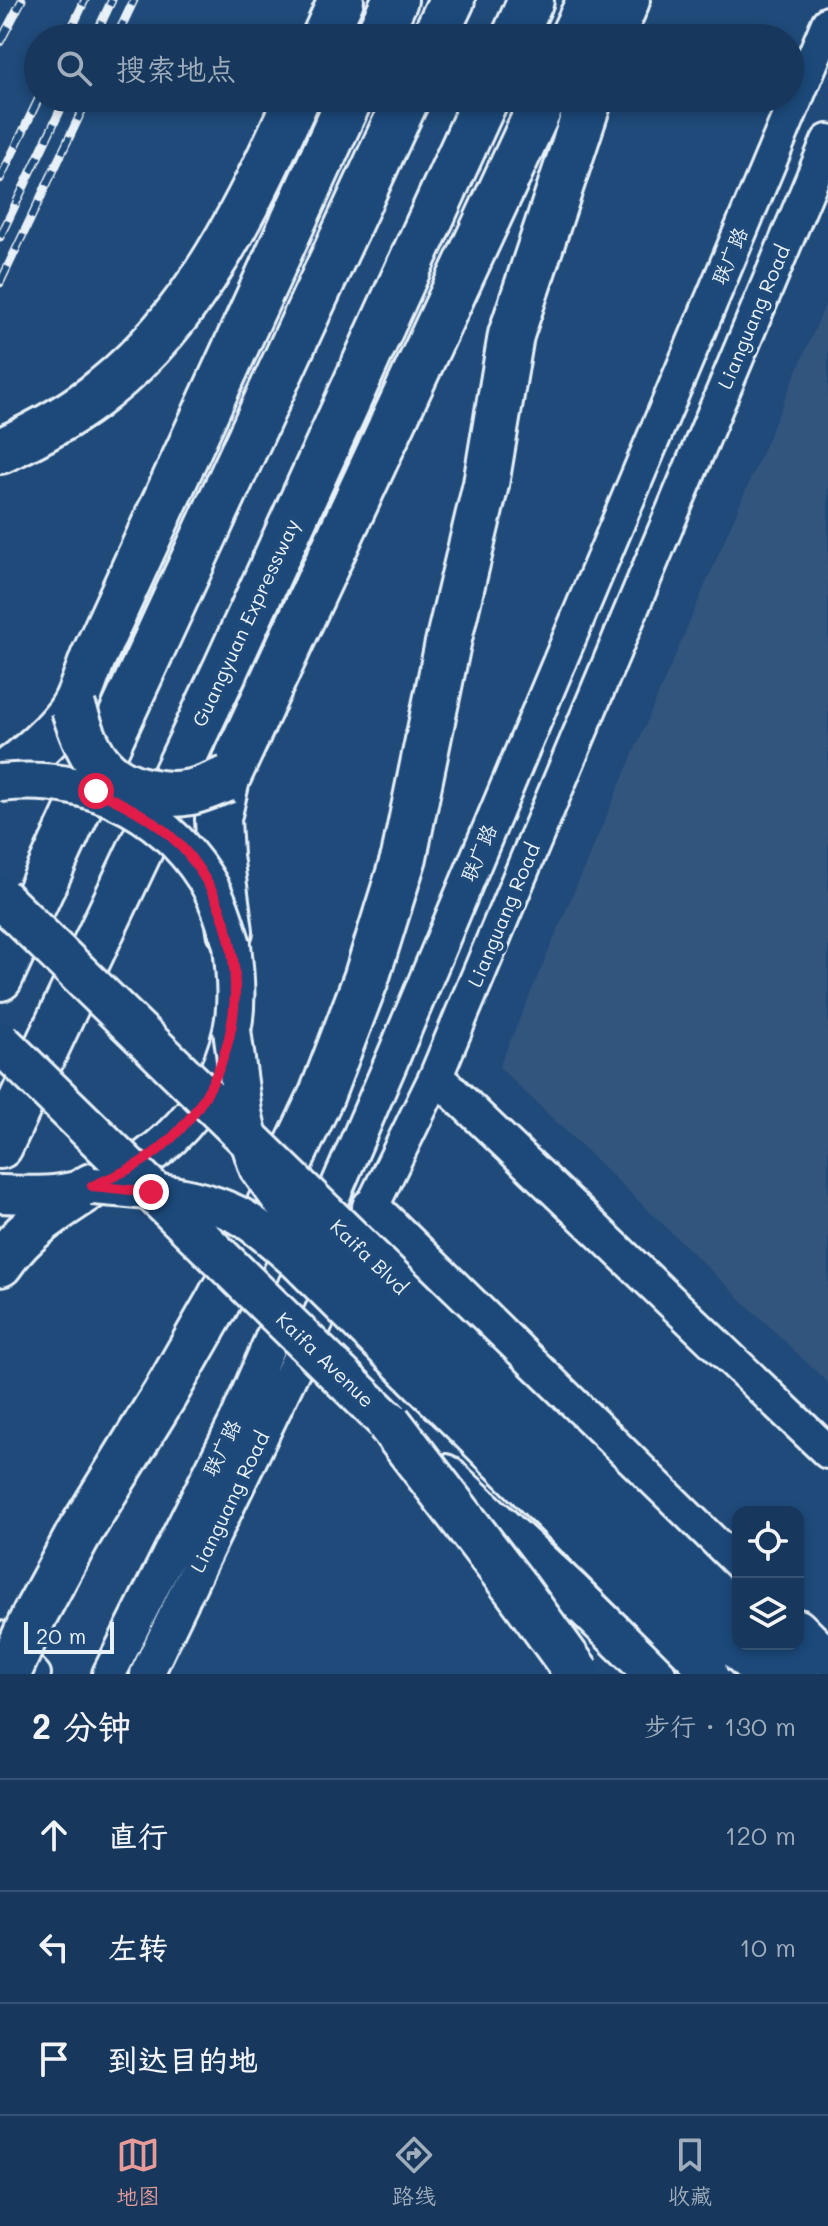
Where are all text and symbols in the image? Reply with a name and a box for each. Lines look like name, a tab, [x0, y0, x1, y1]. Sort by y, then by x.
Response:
search box	[24, 24, 804, 112]
icon: search	[52, 46, 96, 90]
text: 搜索地点	[116, 48, 236, 88]
street label: 联广路	[705, 222, 753, 288]
street label: Lianguang Road	[711, 241, 795, 393]
street label: Guangyuan Expressway	[185, 514, 305, 731]
route start	[78, 773, 114, 809]
street label: 联广路	[454, 819, 502, 885]
street label: Lianguang Road	[461, 839, 545, 991]
route end	[133, 1174, 169, 1210]
street label: Kaifa Blvd	[325, 1213, 414, 1300]
street label: Kaifa Avenue	[271, 1306, 380, 1413]
street label: 联广路	[196, 1414, 246, 1480]
street label: Lianguang Road	[184, 1427, 275, 1577]
map controls	[732, 1506, 804, 1650]
button: locate	[732, 1506, 804, 1578]
button: layers	[732, 1578, 804, 1650]
scale bar	[24, 1618, 114, 1654]
text: 20 m	[36, 1621, 86, 1650]
text: 2 分钟	[32, 1703, 131, 1748]
text: 步行 · 130 m	[644, 1709, 796, 1743]
icon: ahead	[32, 1813, 76, 1857]
text: 直行	[108, 1815, 168, 1855]
text: 120 m	[725, 1818, 796, 1852]
icon: left	[32, 1925, 76, 1969]
text: 左转	[108, 1927, 168, 1967]
text: 10 m	[739, 1930, 796, 1964]
icon: arrive	[32, 2037, 76, 2081]
text: 到达目的地	[108, 2039, 258, 2079]
tab: 地图	[116, 2133, 160, 2210]
tab: 路线	[392, 2133, 436, 2210]
tab: 收藏	[668, 2133, 712, 2210]

